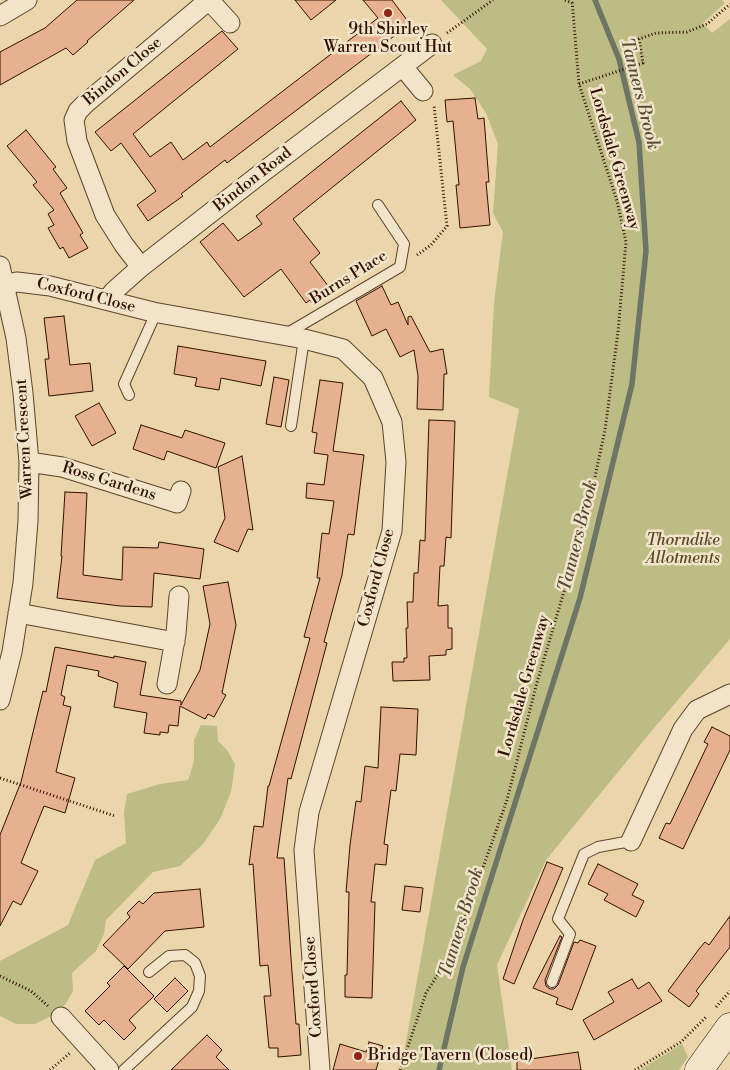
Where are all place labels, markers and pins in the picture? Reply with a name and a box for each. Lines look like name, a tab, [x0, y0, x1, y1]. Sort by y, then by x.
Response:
marker: 9th Shirley Warren Scout Hut	[382, 7, 394, 19]
place label: 9th Shirley Warren Scout Hut	[324, 20, 452, 58]
place label: Bridge Tavern (Closed)	[368, 1046, 533, 1066]
marker: Bridge Tavern (Closed)	[352, 1050, 364, 1062]

